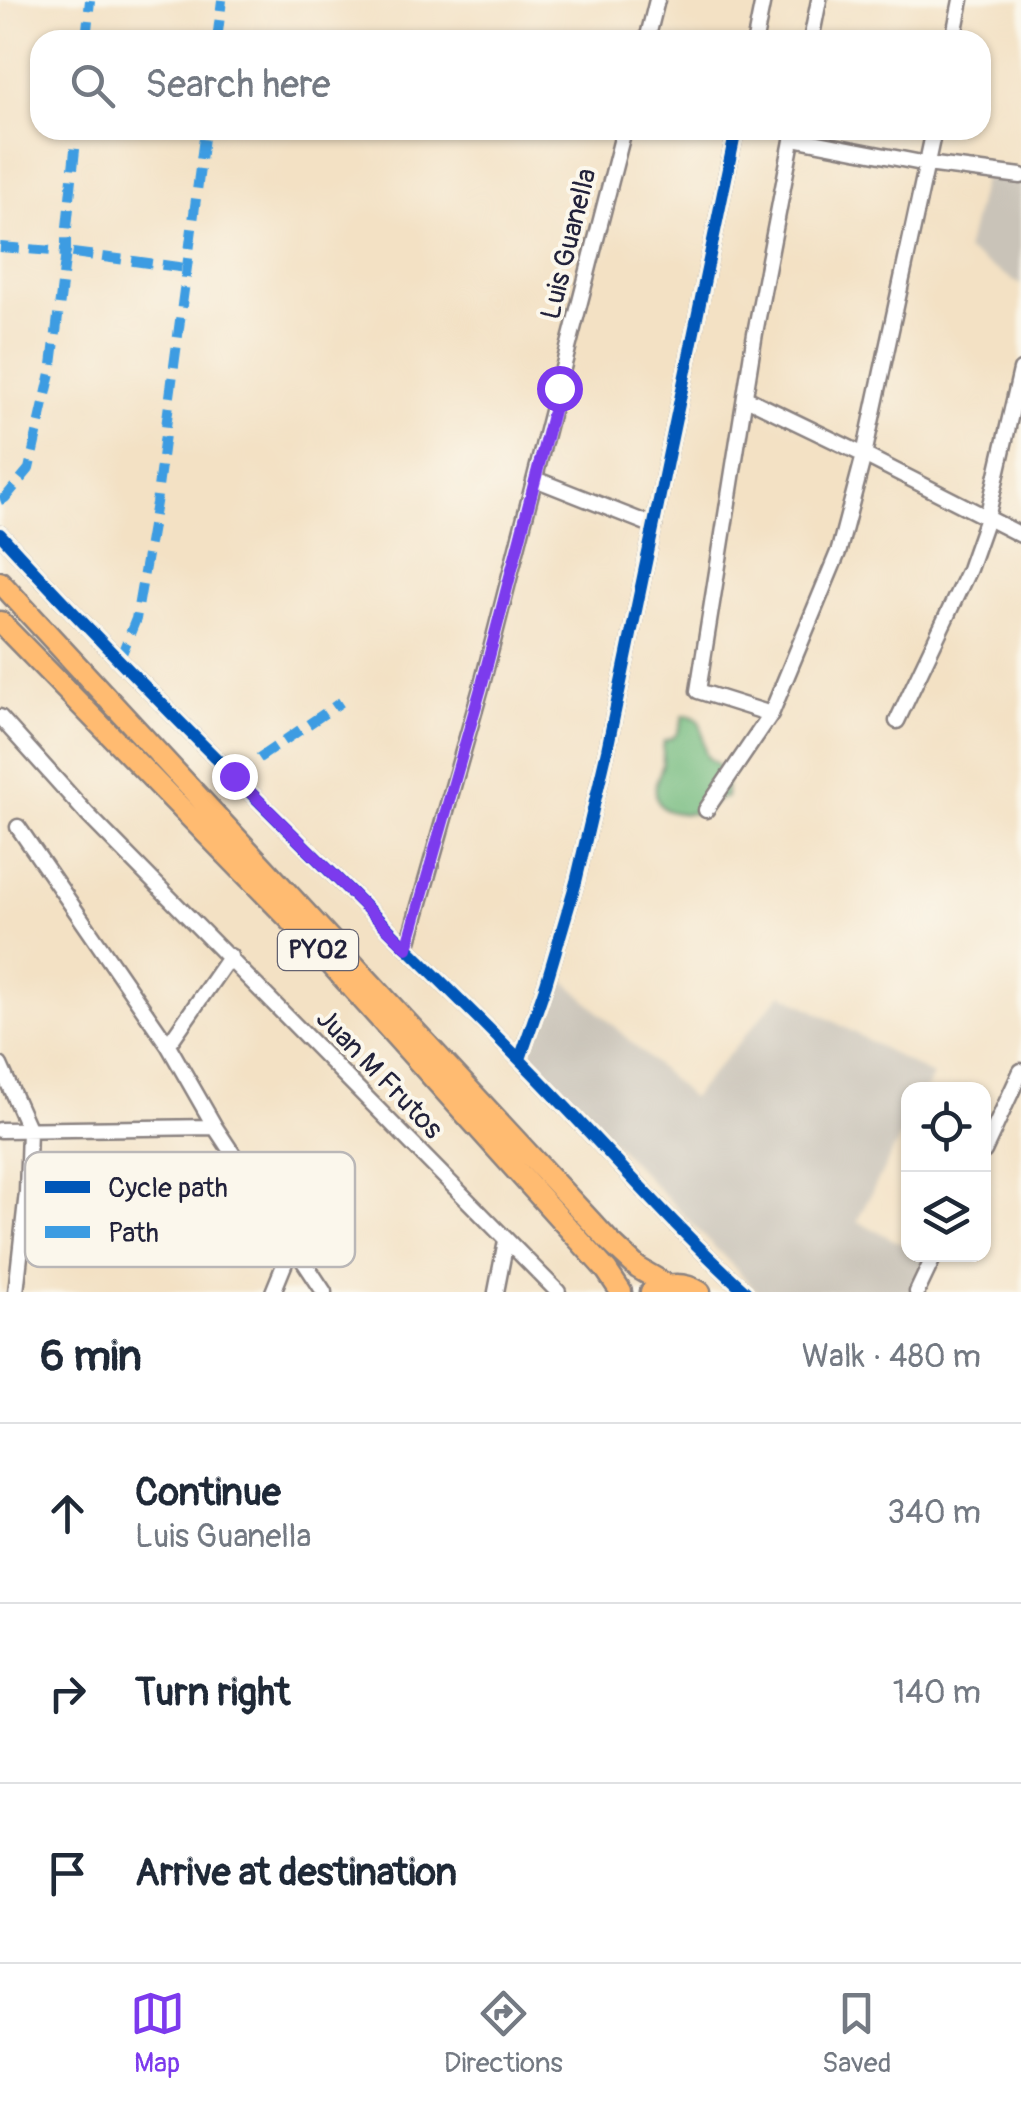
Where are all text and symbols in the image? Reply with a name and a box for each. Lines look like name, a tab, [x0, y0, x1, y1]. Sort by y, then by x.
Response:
search box	[30, 30, 991, 140]
icon: search	[65, 58, 120, 113]
text: Search here	[145, 61, 331, 109]
street label: Luis Guanella	[533, 165, 605, 323]
route start	[537, 366, 583, 412]
route end	[212, 754, 258, 800]
road number: PY02	[278, 930, 358, 970]
street label: Juan M Frutos	[308, 1002, 450, 1147]
map controls	[901, 1082, 991, 1262]
button: locate	[901, 1082, 991, 1172]
legend	[25, 1152, 355, 1267]
text: Cycle path	[108, 1171, 228, 1206]
button: layers	[901, 1172, 991, 1262]
text: Path	[108, 1216, 159, 1251]
text: 6 min	[40, 1331, 142, 1383]
text: Walk · 480 m	[802, 1337, 981, 1377]
text: Continue	[135, 1469, 281, 1517]
icon: ahead	[40, 1486, 95, 1541]
text: 340 m	[887, 1493, 981, 1533]
text: Luis Guanella	[135, 1517, 311, 1557]
icon: right	[40, 1666, 95, 1721]
text: Turn right	[135, 1669, 290, 1717]
text: 140 m	[893, 1673, 981, 1713]
icon: arrive	[40, 1846, 95, 1901]
text: Arrive at destination	[135, 1849, 457, 1897]
tab: Map	[130, 1986, 185, 2081]
tab: Directions	[444, 1986, 563, 2081]
tab: Saved	[822, 1986, 891, 2081]

